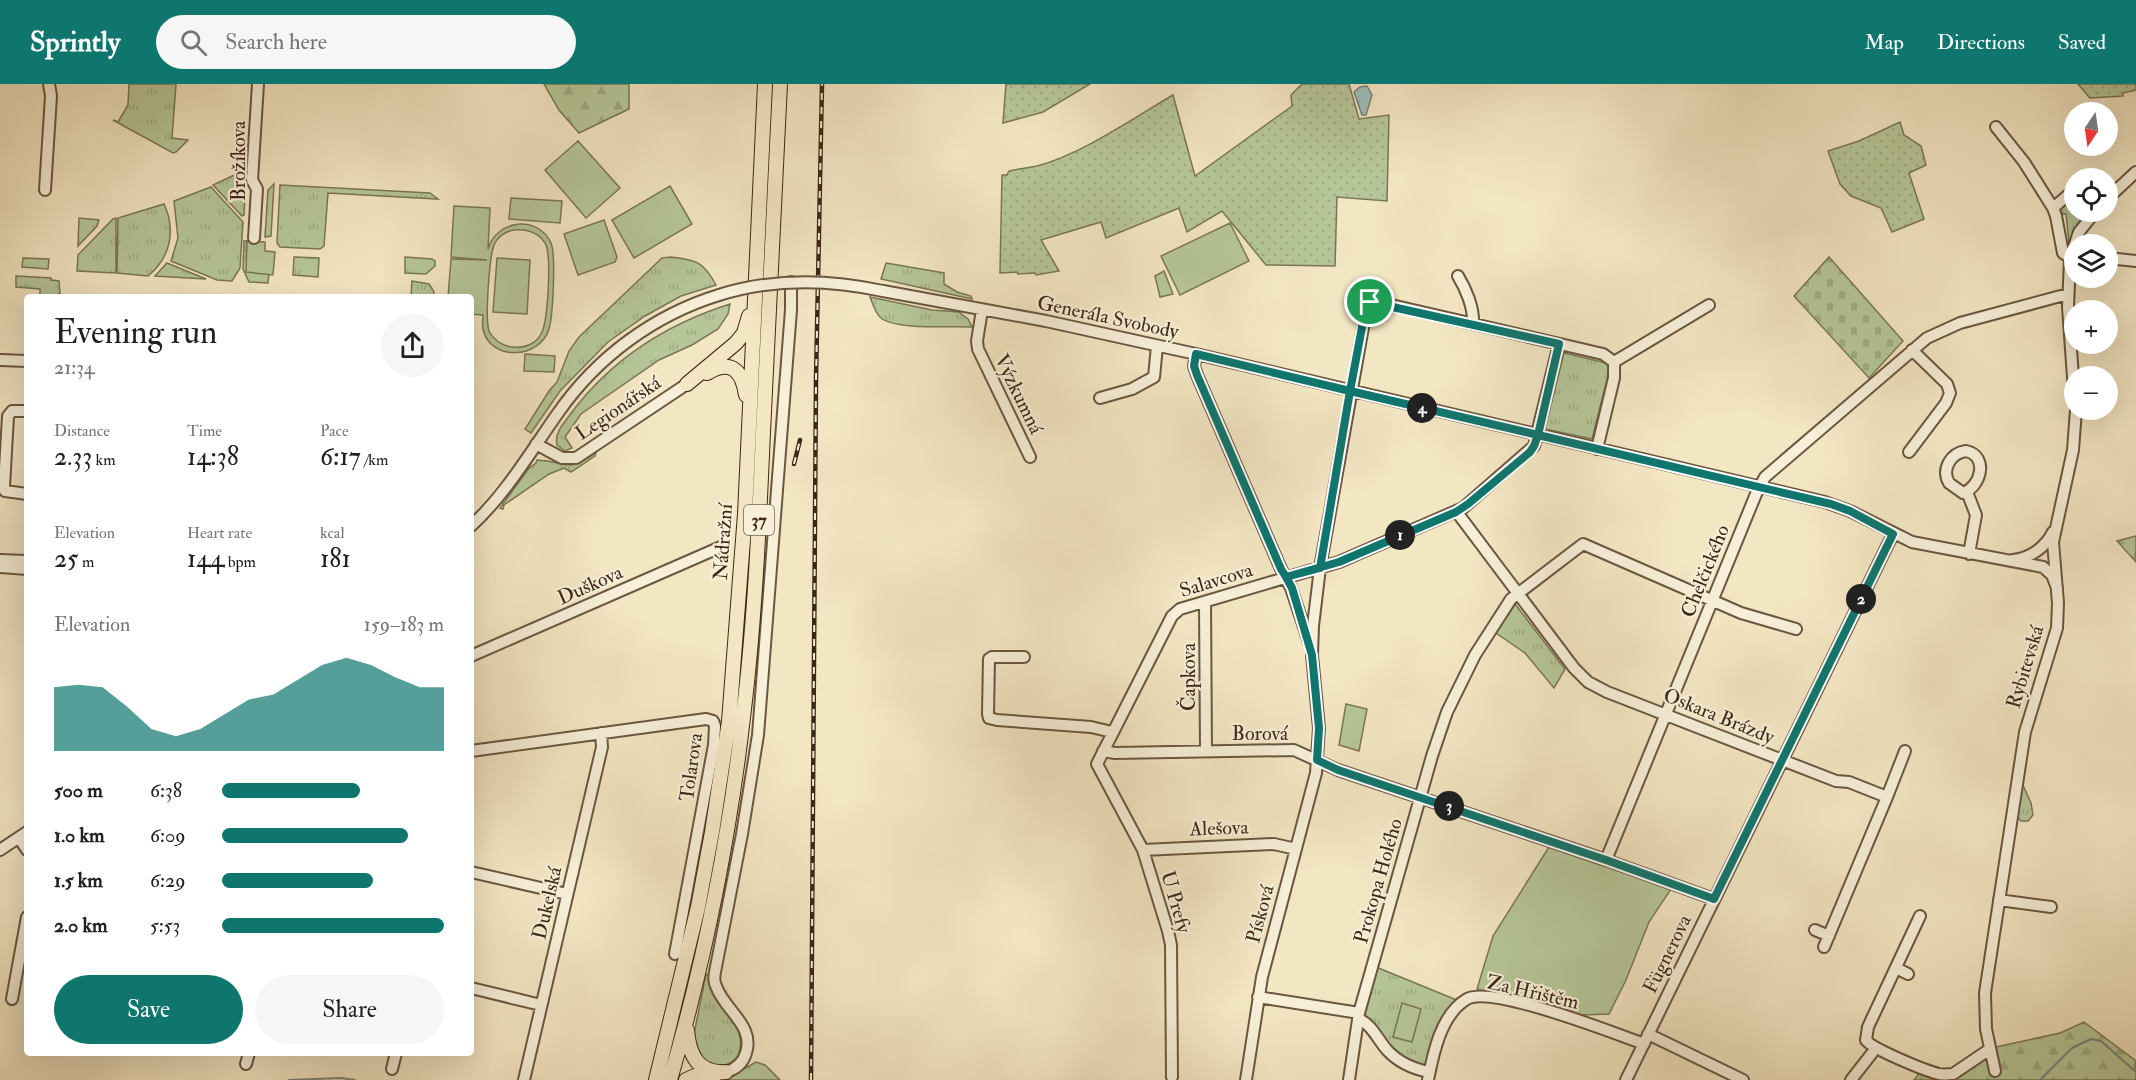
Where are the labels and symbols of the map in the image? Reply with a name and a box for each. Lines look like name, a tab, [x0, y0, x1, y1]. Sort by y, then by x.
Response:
north arrow	[2064, 102, 2118, 156]
street label: Brožíkova	[226, 120, 251, 201]
pin	[1344, 276, 1395, 327]
street label: Generála Svobody	[1035, 290, 1182, 344]
street label: Výzkumná	[989, 350, 1049, 439]
street label: Legionářská	[570, 370, 666, 446]
pin: 4	[1407, 393, 1437, 423]
street label: Nádražní	[708, 501, 738, 581]
road number: 37	[744, 505, 774, 535]
pin: 1	[1385, 520, 1415, 550]
street label: Chelčického	[1675, 521, 1735, 621]
street label: Salavcova	[1176, 557, 1256, 603]
street label: Duškova	[553, 559, 627, 610]
pin: 2	[1846, 584, 1876, 614]
street label: Rybitevská	[2001, 622, 2050, 712]
street label: Čapkova	[1175, 642, 1202, 711]
street label: Oskara Brázdy	[1660, 682, 1779, 750]
street label: Borová	[1232, 721, 1289, 746]
street label: Tolarova	[674, 730, 708, 803]
pin: 3	[1434, 791, 1464, 821]
street label: Alešova	[1188, 814, 1250, 842]
street label: Prokopa Holého	[1348, 816, 1409, 947]
street label: Dukelská	[527, 863, 568, 942]
street label: U Prefy	[1155, 868, 1197, 937]
street label: Písková	[1240, 881, 1280, 946]
street label: Fügnerova	[1637, 910, 1697, 997]
street label: Za Hřištěm	[1484, 969, 1582, 1015]

